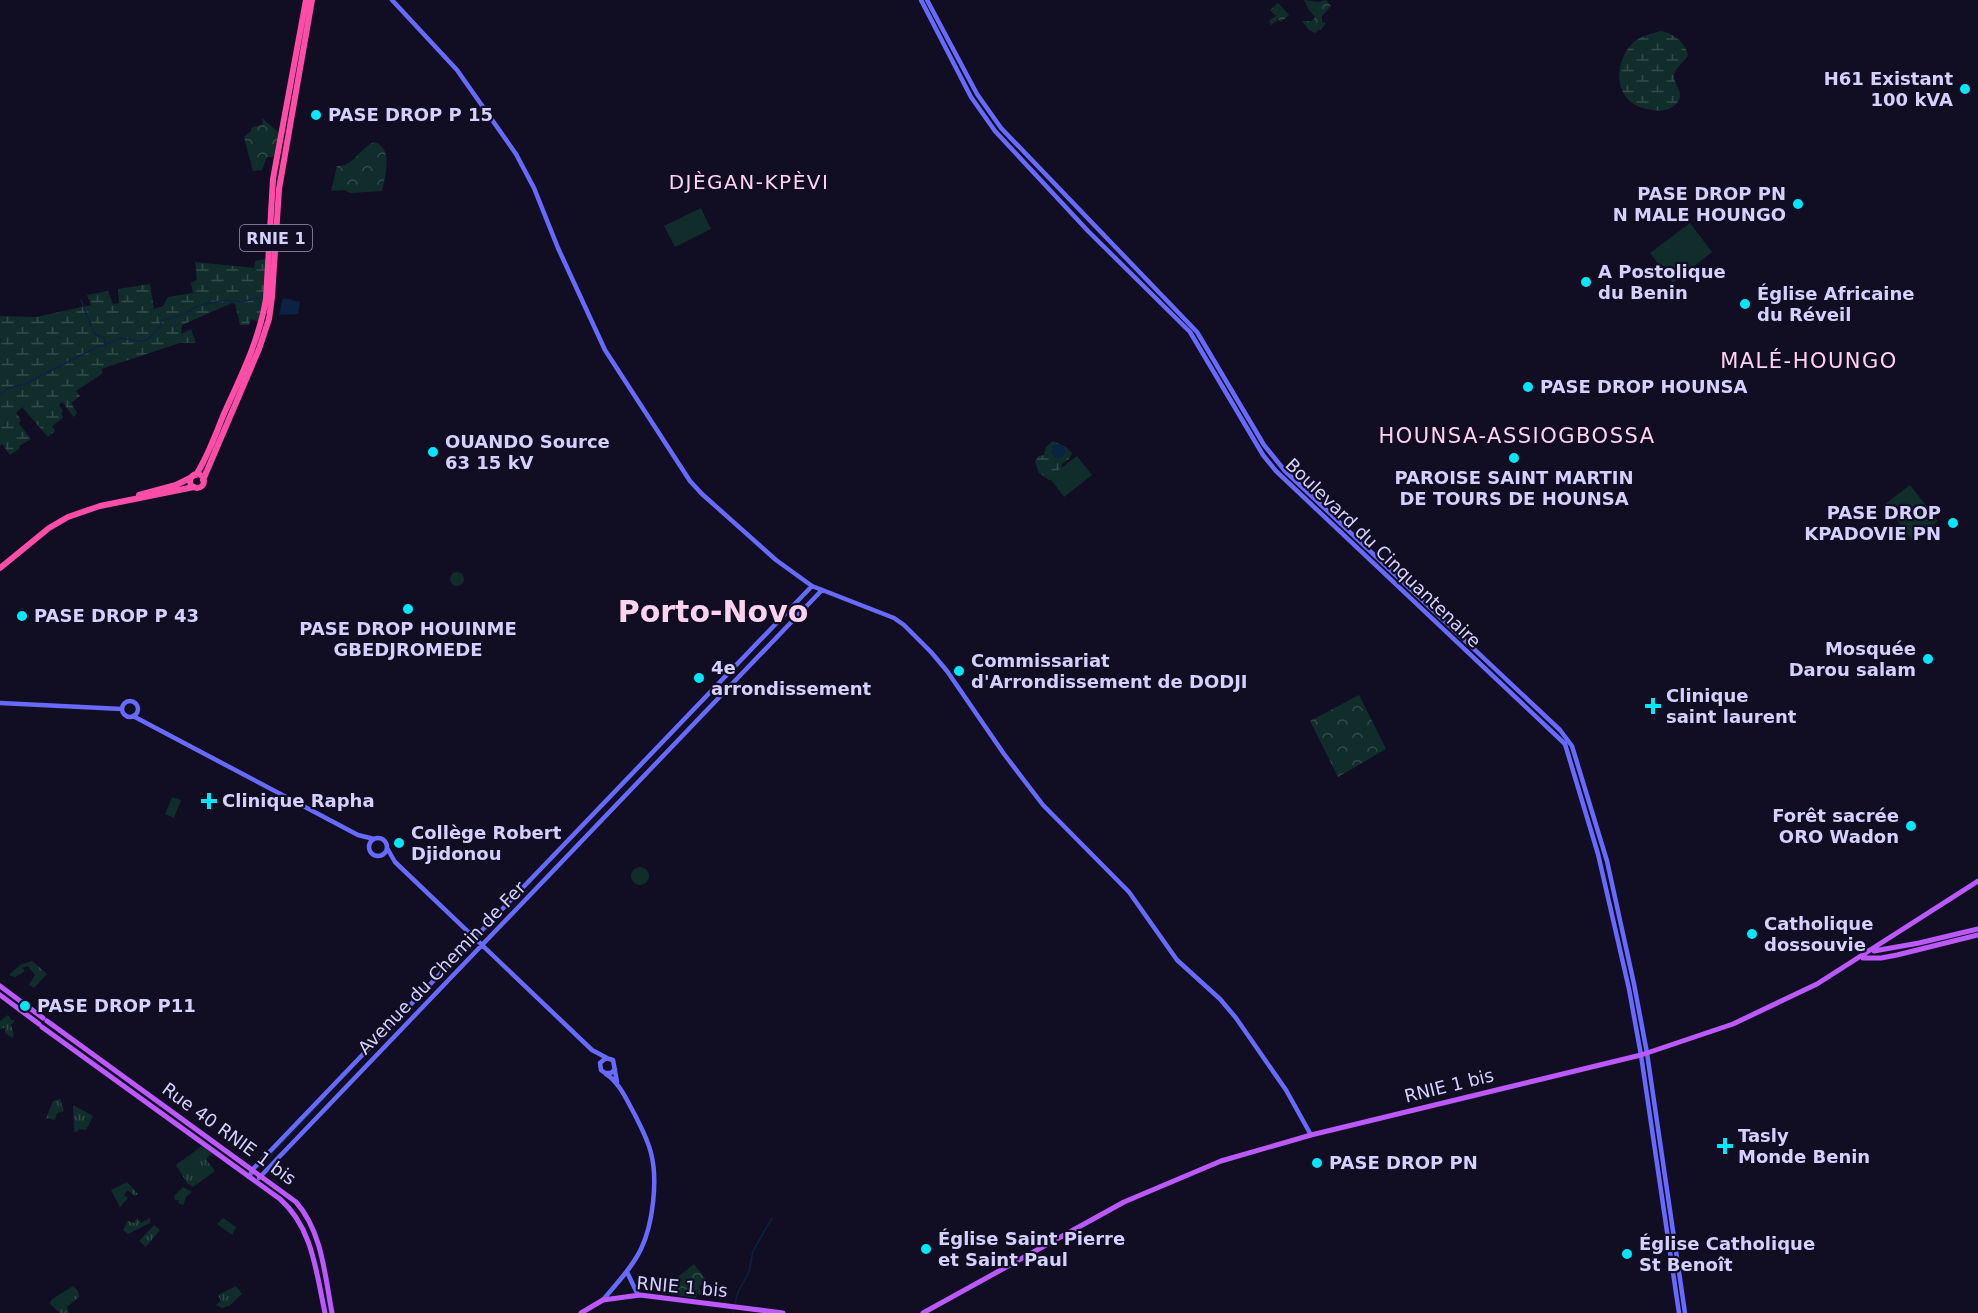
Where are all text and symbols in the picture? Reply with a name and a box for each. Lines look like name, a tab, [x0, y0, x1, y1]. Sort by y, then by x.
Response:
place label: H61 Existant 100 kVA	[1824, 68, 1953, 110]
marker: H61 Existant 100 kVA	[1958, 82, 1972, 96]
place label: PASE DROP P 15	[328, 104, 493, 125]
marker: PASE DROP P 15	[309, 108, 323, 122]
district label: DJÈGAN-KPÈVI	[669, 170, 829, 194]
place label: PASE DROP PN N MALE HOUNGO	[1613, 183, 1786, 225]
marker: PASE DROP PN N MALE HOUNGO	[1791, 197, 1805, 211]
road number: RNIE 1	[240, 225, 312, 251]
place label: A Postolique du Benin	[1598, 261, 1726, 303]
marker: A Postolique du Benin	[1579, 275, 1593, 289]
place label: Église Africaine du Réveil	[1757, 283, 1915, 325]
marker: Église Africaine du Réveil	[1738, 297, 1752, 311]
district label: MALÉ-HOUNGO	[1720, 348, 1898, 373]
place label: PASE DROP HOUNSA	[1540, 376, 1748, 397]
marker: PASE DROP HOUNSA	[1521, 380, 1535, 394]
district label: HOUNSA-ASSIOGBOSSA	[1378, 424, 1656, 448]
place label: OUANDO Source 63 15 kV	[445, 431, 610, 473]
marker: OUANDO Source 63 15 kV	[426, 445, 440, 459]
marker: PAROISE SAINT MARTIN DE TOURS DE HOUNSA	[1507, 451, 1521, 465]
street label: Boulevard du Cinquantenaire	[1281, 454, 1485, 652]
place label: PAROISE SAINT MARTIN DE TOURS DE HOUNSA	[1395, 467, 1634, 509]
place label: PASE DROP KPADOVIE PN	[1804, 502, 1941, 544]
marker: PASE DROP KPADOVIE PN	[1946, 516, 1960, 530]
district label: Porto-Novo	[618, 594, 808, 629]
marker: PASE DROP HOUINME GBEDJROMEDE	[401, 602, 415, 616]
place label: PASE DROP P 43	[34, 605, 199, 626]
marker: PASE DROP P 43	[15, 609, 29, 623]
place label: PASE DROP HOUINME GBEDJROMEDE	[299, 618, 517, 660]
place label: Mosquée Darou salam	[1789, 638, 1916, 680]
place label: Commissariat d'Arrondissement de DODJI	[971, 650, 1248, 692]
marker: Mosquée Darou salam	[1921, 652, 1935, 666]
place label: 4e arrondissement	[711, 657, 872, 699]
marker: Commissariat d'Arrondissement de DODJI	[952, 664, 966, 678]
marker: 4e arrondissement	[692, 671, 706, 685]
place label: Clinique saint laurent	[1666, 685, 1797, 727]
marker: Clinique saint laurent	[1644, 697, 1662, 715]
place label: Clinique Rapha	[222, 790, 375, 811]
marker: Clinique Rapha	[200, 792, 218, 810]
place label: Forêt sacrée ORO Wadon	[1772, 805, 1899, 847]
marker: Forêt sacrée ORO Wadon	[1904, 819, 1918, 833]
place label: Collège Robert Djidonou	[411, 822, 562, 864]
marker: Collège Robert Djidonou	[392, 836, 406, 850]
street label: Avenue du Chemin de Fer	[354, 877, 530, 1058]
place label: Catholique dossouvie	[1764, 913, 1873, 955]
marker: Catholique dossouvie	[1745, 927, 1759, 941]
place label: PASE DROP P11	[37, 995, 196, 1016]
marker: PASE DROP P11	[18, 999, 32, 1013]
street label: RNIE 1 bis	[1402, 1064, 1496, 1107]
street label: Rue 40 RNIE 1 bis	[158, 1078, 300, 1189]
place label: Tasly Monde Benin	[1738, 1125, 1870, 1167]
marker: Tasly Monde Benin	[1716, 1137, 1734, 1155]
place label: PASE DROP PN	[1329, 1152, 1478, 1173]
marker: PASE DROP PN	[1310, 1156, 1324, 1170]
place label: Église Saint Pierre et Saint Paul	[938, 1228, 1125, 1270]
place label: Église Catholique St Benoît	[1639, 1233, 1815, 1275]
marker: Église Saint Pierre et Saint Paul	[919, 1242, 933, 1256]
marker: Église Catholique St Benoît	[1620, 1247, 1634, 1261]
street label: RNIE 1 bis	[636, 1272, 728, 1301]

